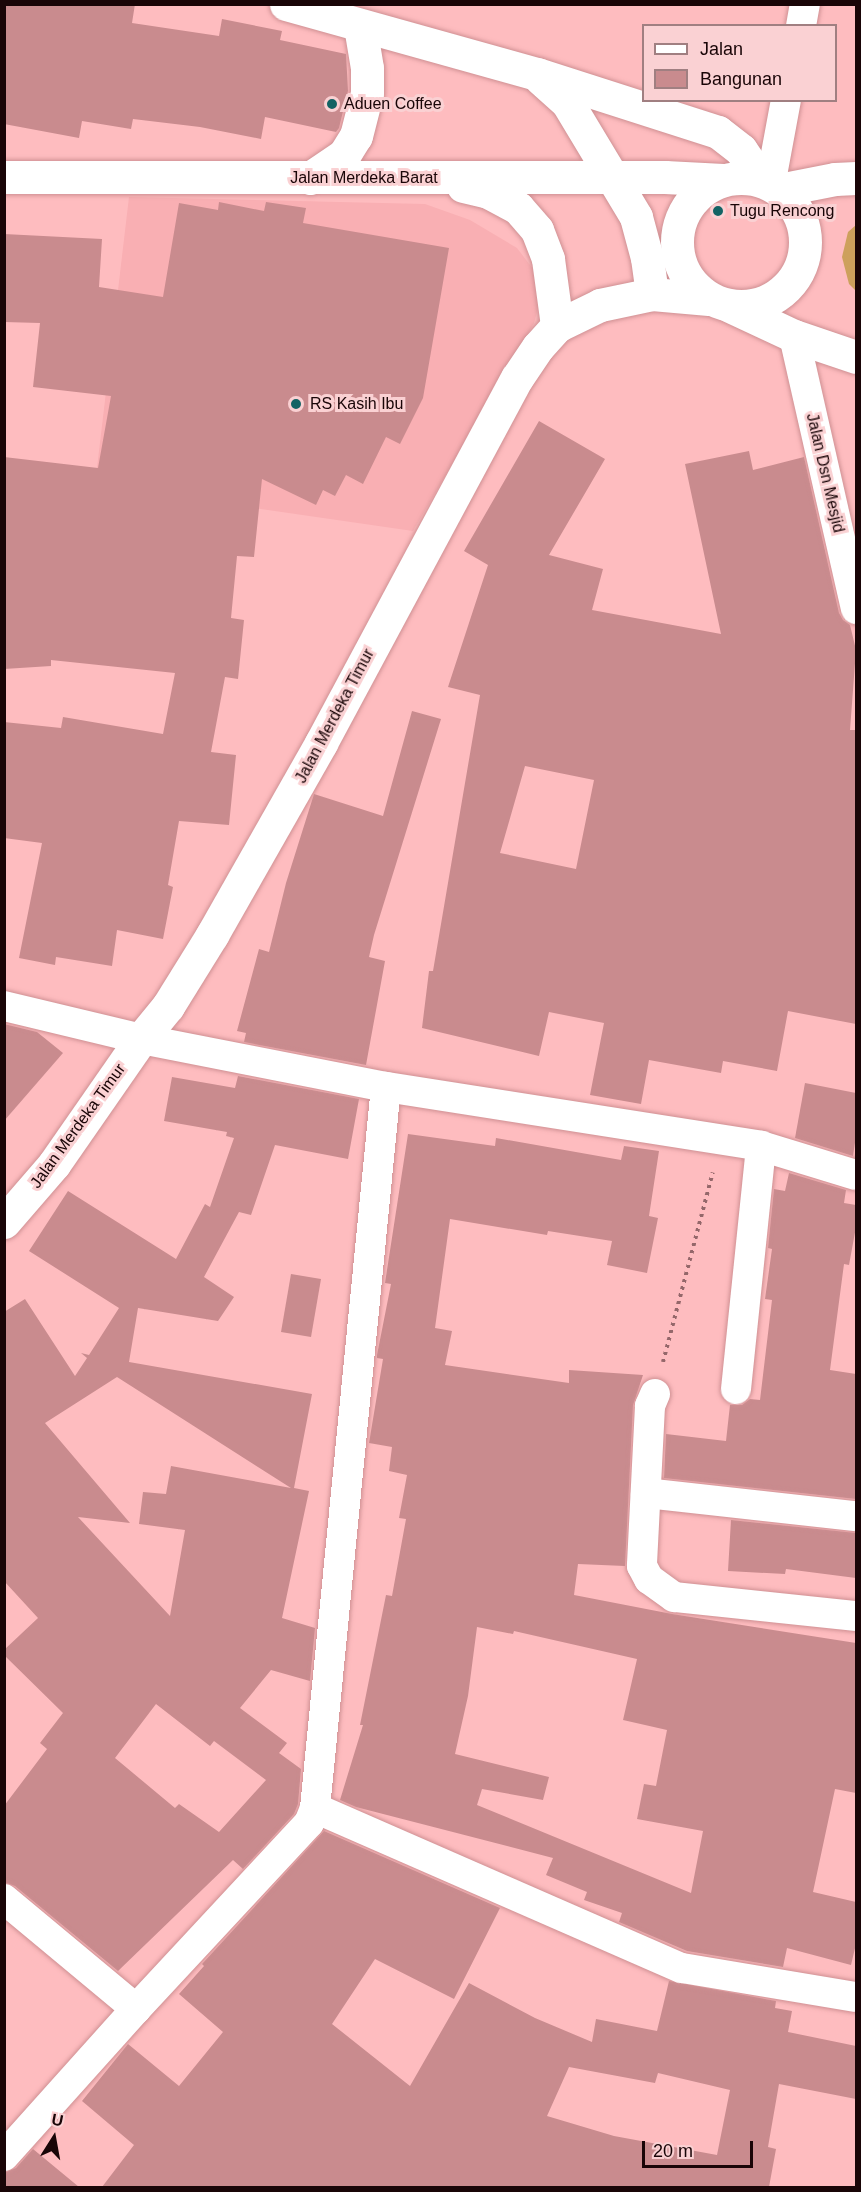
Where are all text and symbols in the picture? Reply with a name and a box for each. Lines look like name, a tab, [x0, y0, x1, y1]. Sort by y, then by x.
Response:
legend	[642, 24, 837, 102]
text: Jalan	[700, 39, 743, 59]
text: Bangunan	[700, 69, 782, 89]
place label: Aduen Coffee	[344, 94, 442, 114]
marker: Aduen Coffee	[325, 97, 339, 111]
street label: Jalan Merdeka Barat	[290, 168, 438, 188]
place label: Tugu Rencong	[730, 201, 834, 221]
marker: Tugu Rencong	[711, 204, 725, 218]
place label: RS Kasih Ibu	[310, 394, 403, 414]
marker: RS Kasih Ibu	[287, 395, 305, 413]
street label: Jalan Dsn Mesjid	[802, 411, 848, 535]
street label: Jalan Merdeka Timur	[291, 645, 379, 787]
street label: Jalan Merdeka Timur	[26, 1060, 130, 1192]
north arrow	[24, 2108, 84, 2168]
text: U	[50, 2110, 65, 2129]
scale bar	[645, 2129, 756, 2167]
text: 20 m	[653, 2141, 693, 2161]

